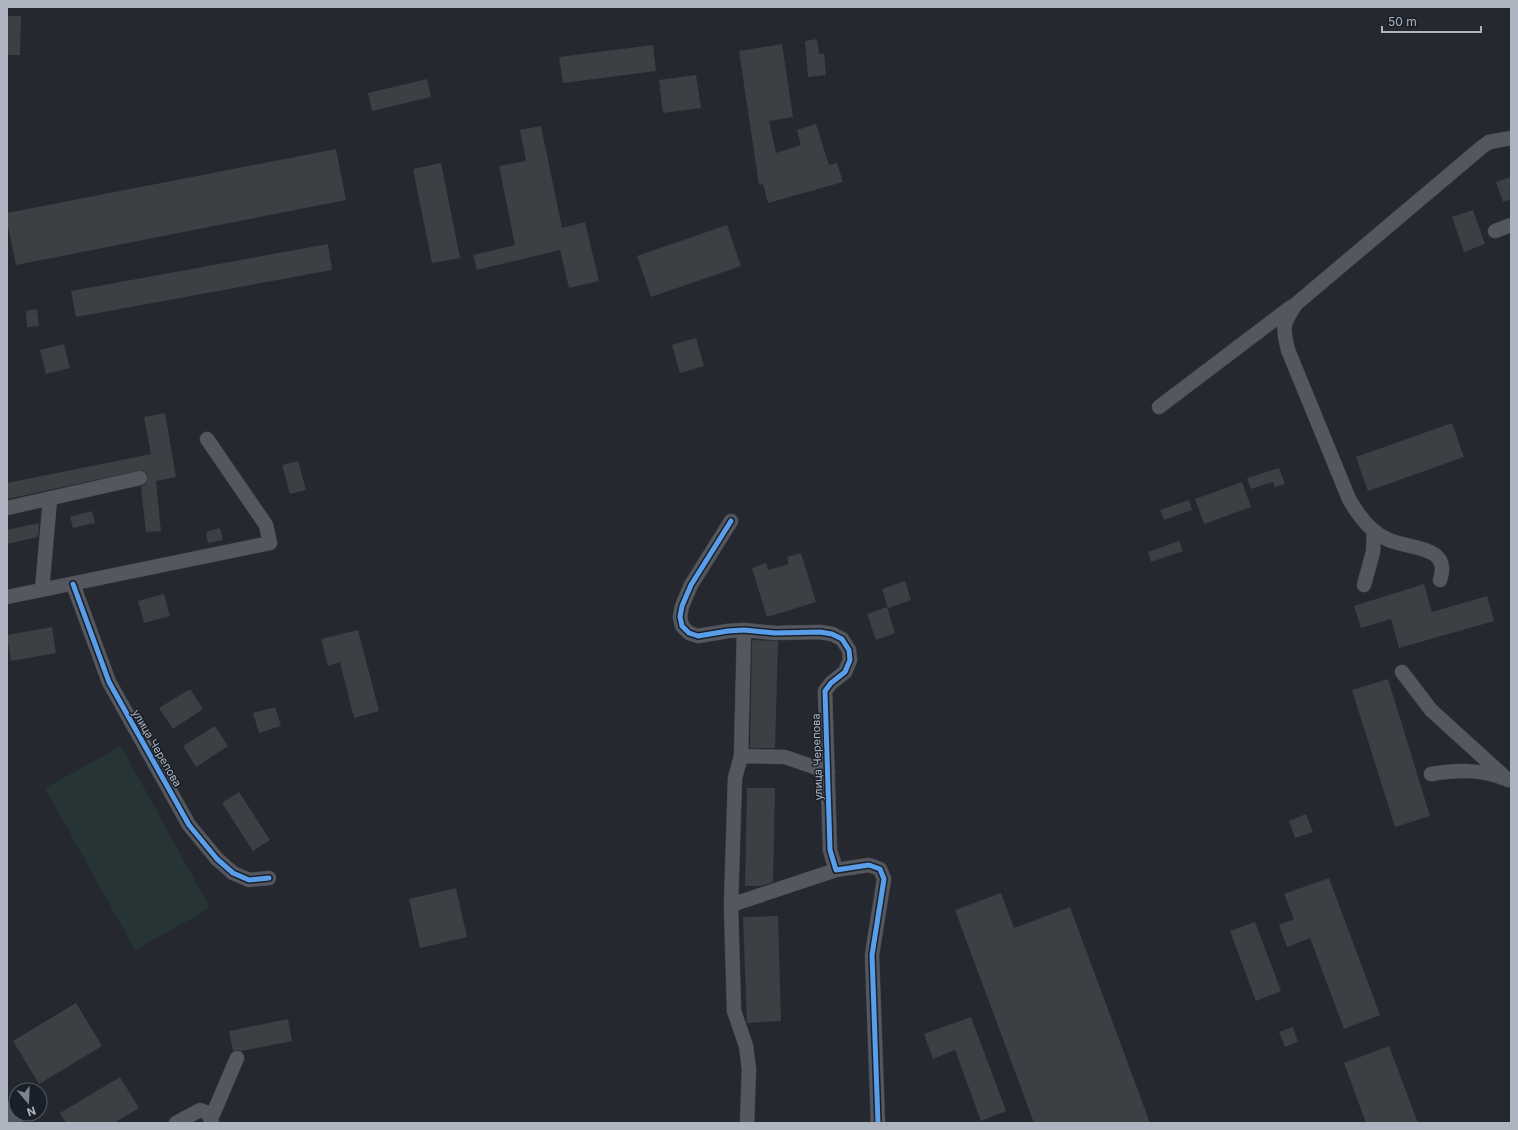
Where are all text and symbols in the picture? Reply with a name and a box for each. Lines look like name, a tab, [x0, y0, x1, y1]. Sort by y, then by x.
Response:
scale bar	[1382, 8, 1481, 34]
text: 50 m	[1388, 14, 1417, 29]
street label: улица Черепова	[129, 707, 185, 789]
street label: улица Черепова	[808, 713, 826, 801]
north arrow	[8, 1082, 48, 1122]
text: N	[25, 1103, 38, 1119]

